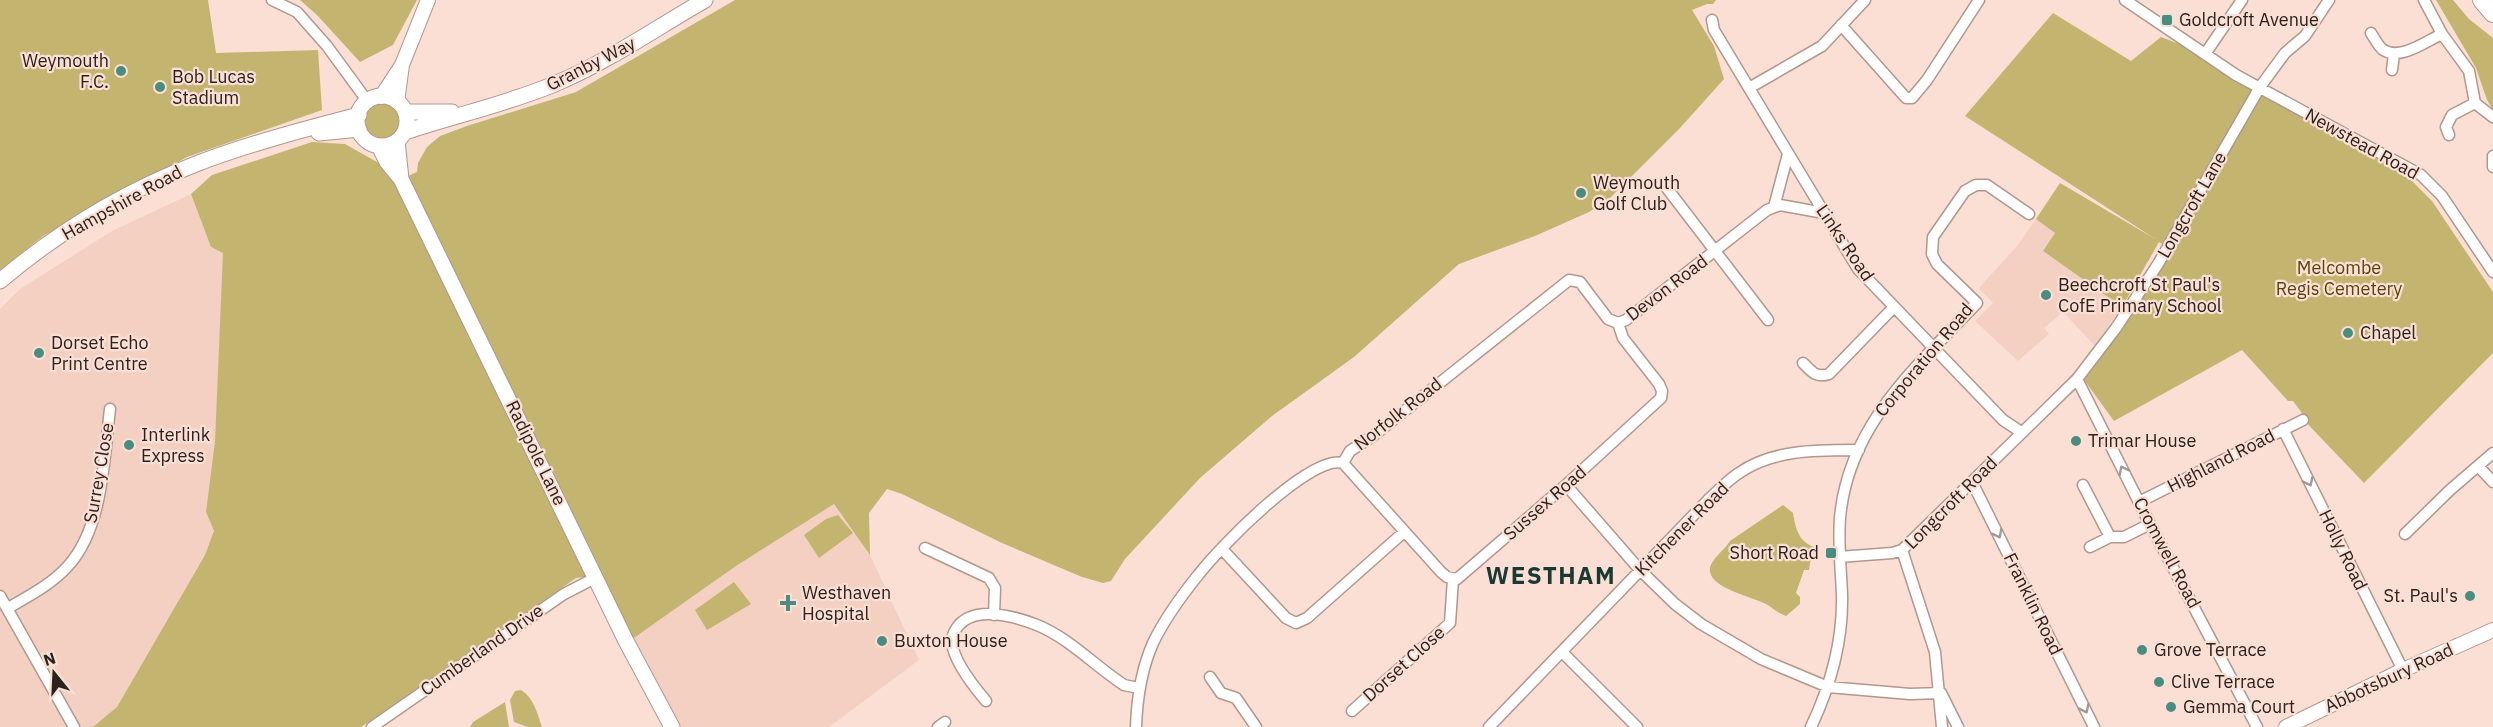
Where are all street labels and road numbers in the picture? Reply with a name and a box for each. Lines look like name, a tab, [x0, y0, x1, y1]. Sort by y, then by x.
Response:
street label: Granby Way	[542, 31, 639, 96]
street label: Newstead Road	[2301, 103, 2423, 184]
street label: Longcroft Lane	[2152, 147, 2231, 262]
street label: Hampshire Road	[58, 160, 186, 245]
street label: Links Road	[1811, 200, 1879, 285]
street label: Devon Road	[1621, 249, 1712, 326]
street label: Corporation Road	[1869, 298, 1978, 421]
street label: Norfolk Road	[1349, 372, 1446, 455]
street label: Radipole Lane	[501, 396, 572, 509]
street label: Surrey Close	[78, 421, 119, 525]
street label: Highland Road	[2163, 424, 2278, 498]
street label: Longcroft Road	[1899, 451, 2002, 554]
street label: Sussex Road	[1498, 460, 1591, 545]
street label: Kitchener Road	[1630, 477, 1734, 581]
street label: Cromwell Road	[2129, 493, 2206, 612]
street label: Holly Road	[2314, 506, 2373, 594]
street label: Franklin Road	[1999, 549, 2068, 659]
street label: Cumberland Drive	[416, 598, 548, 701]
street label: Dorset Close	[1358, 621, 1450, 707]
street label: Abbotsbury Road	[2321, 638, 2457, 717]

